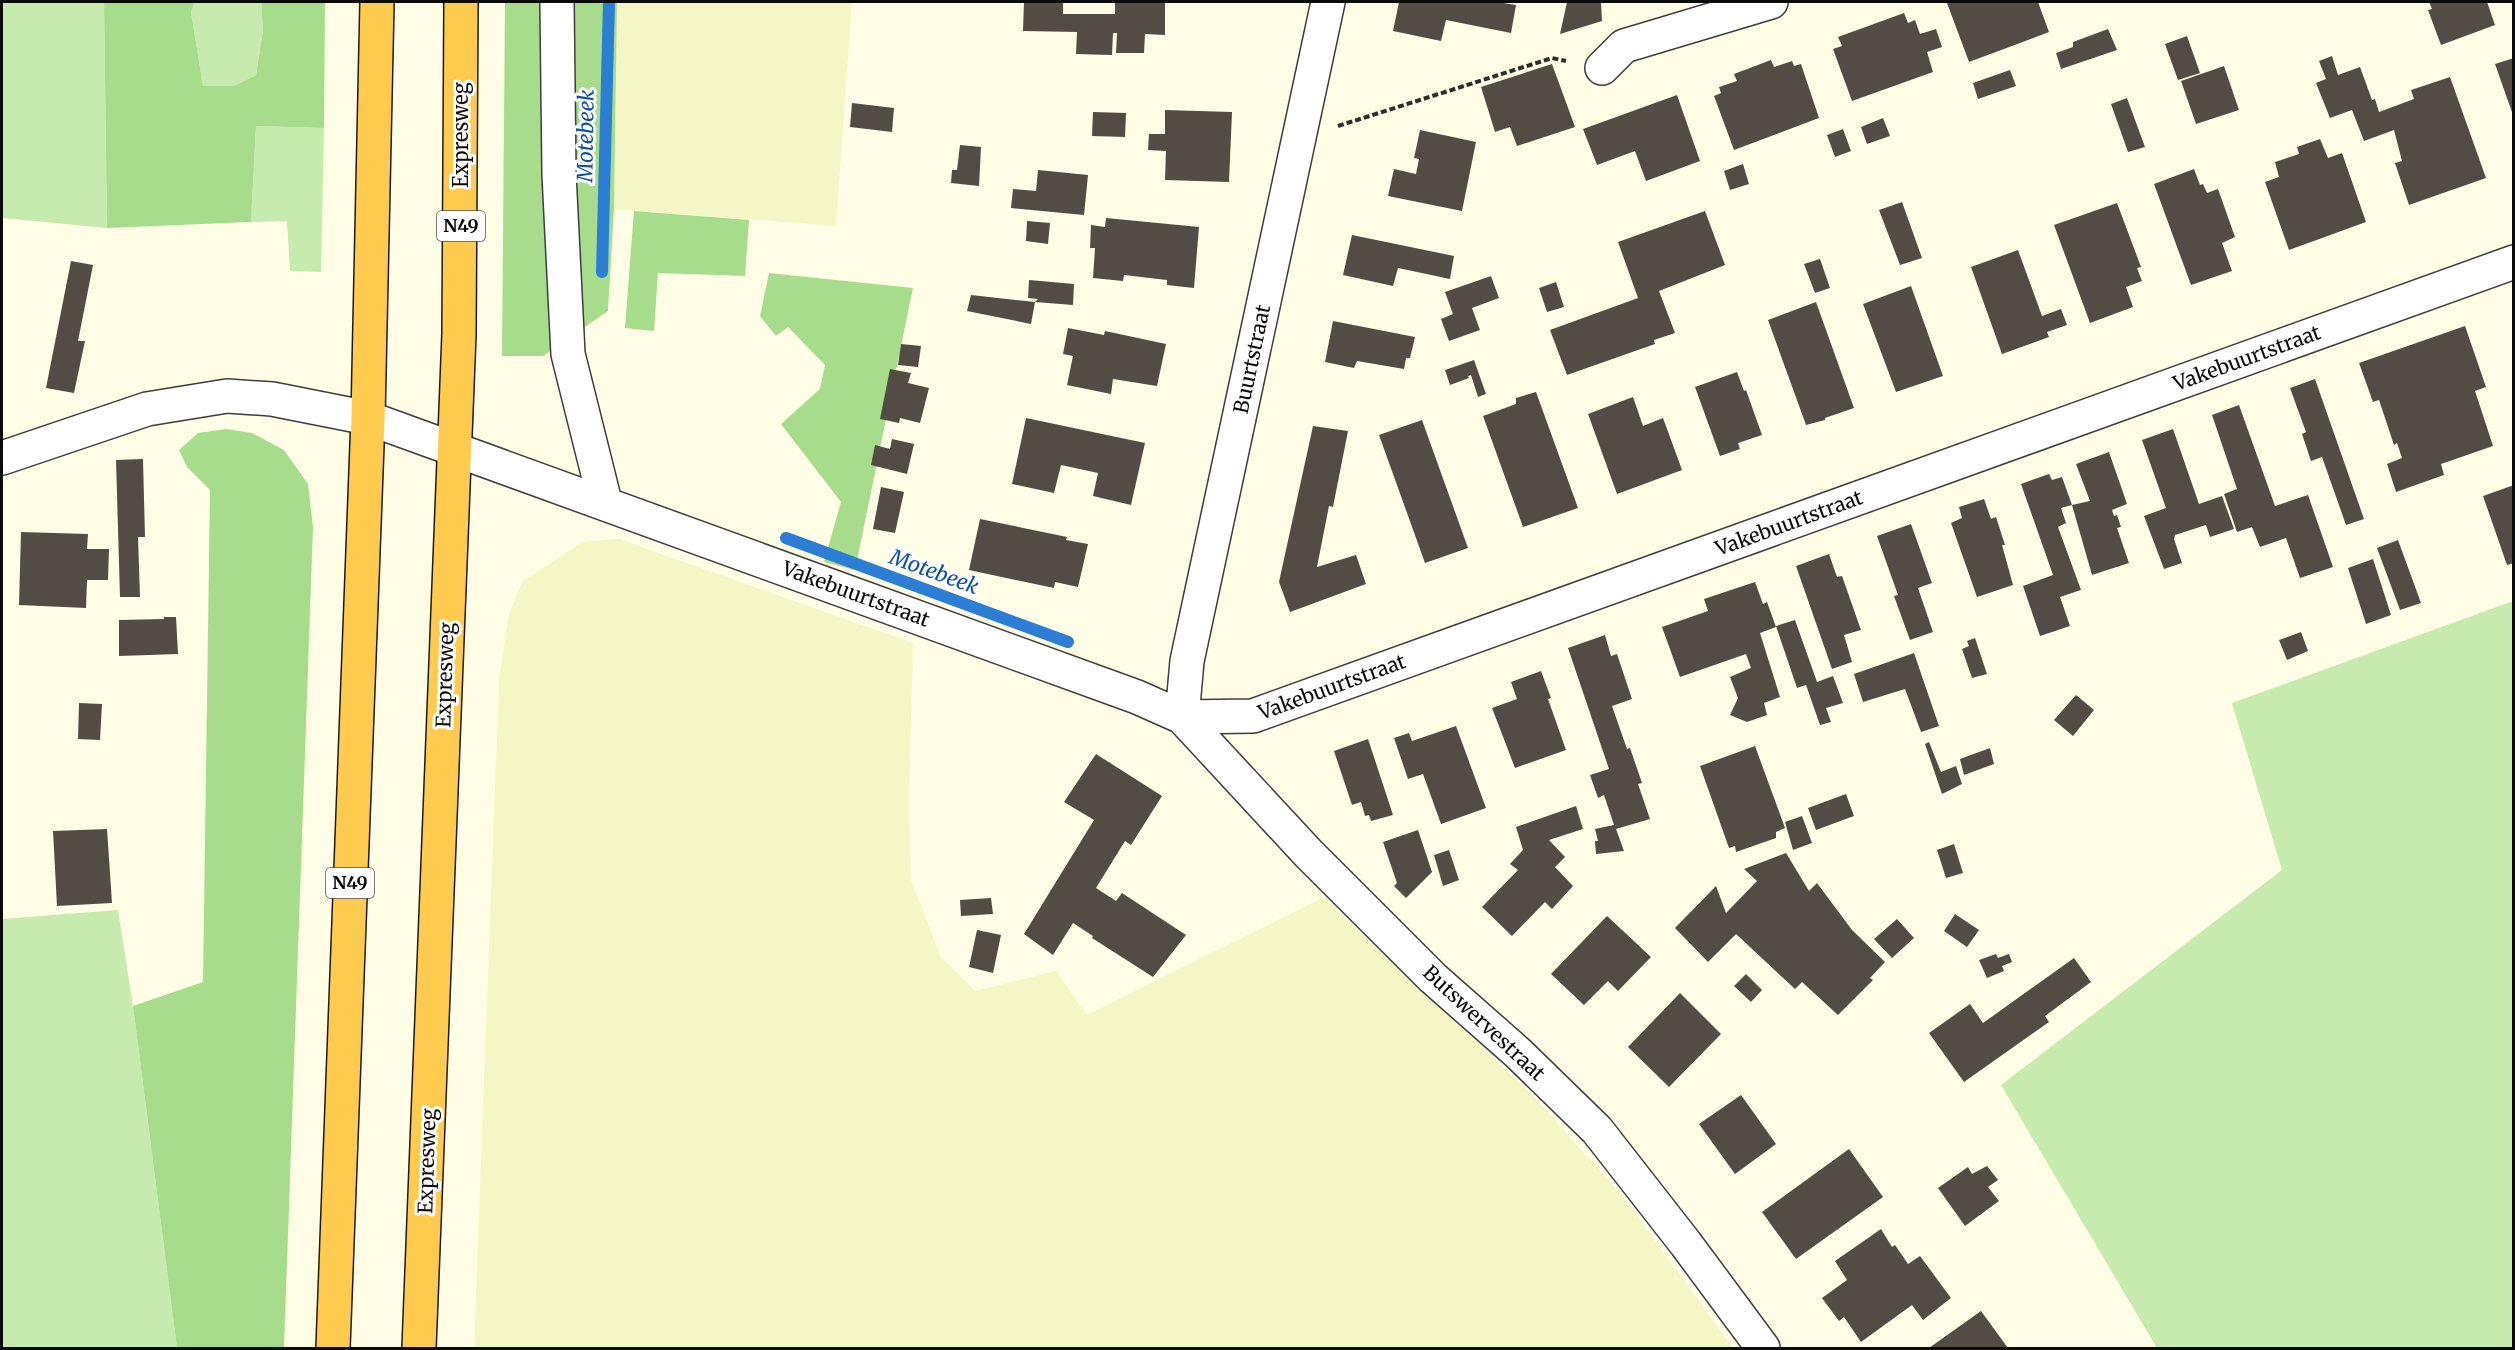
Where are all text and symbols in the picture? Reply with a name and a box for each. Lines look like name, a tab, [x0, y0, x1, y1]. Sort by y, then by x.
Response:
street label: Expresweg	[448, 82, 473, 188]
water label: Motebeek	[571, 89, 600, 184]
road number: N49	[437, 211, 485, 241]
street label: Buurtstraat	[1228, 302, 1275, 416]
street label: Vakebuurtstraat	[2169, 319, 2324, 396]
street label: Vakebuurtstraat	[1711, 484, 1866, 561]
water label: Motebeek	[885, 543, 983, 600]
street label: Vakebuurtstraat	[778, 555, 933, 632]
street label: Expresweg	[430, 622, 459, 728]
street label: Vakebuurtstraat	[1254, 648, 1409, 725]
road number: N49	[326, 868, 374, 898]
street label: Butswervestraat	[1418, 960, 1551, 1086]
street label: Expresweg	[412, 1108, 441, 1214]

